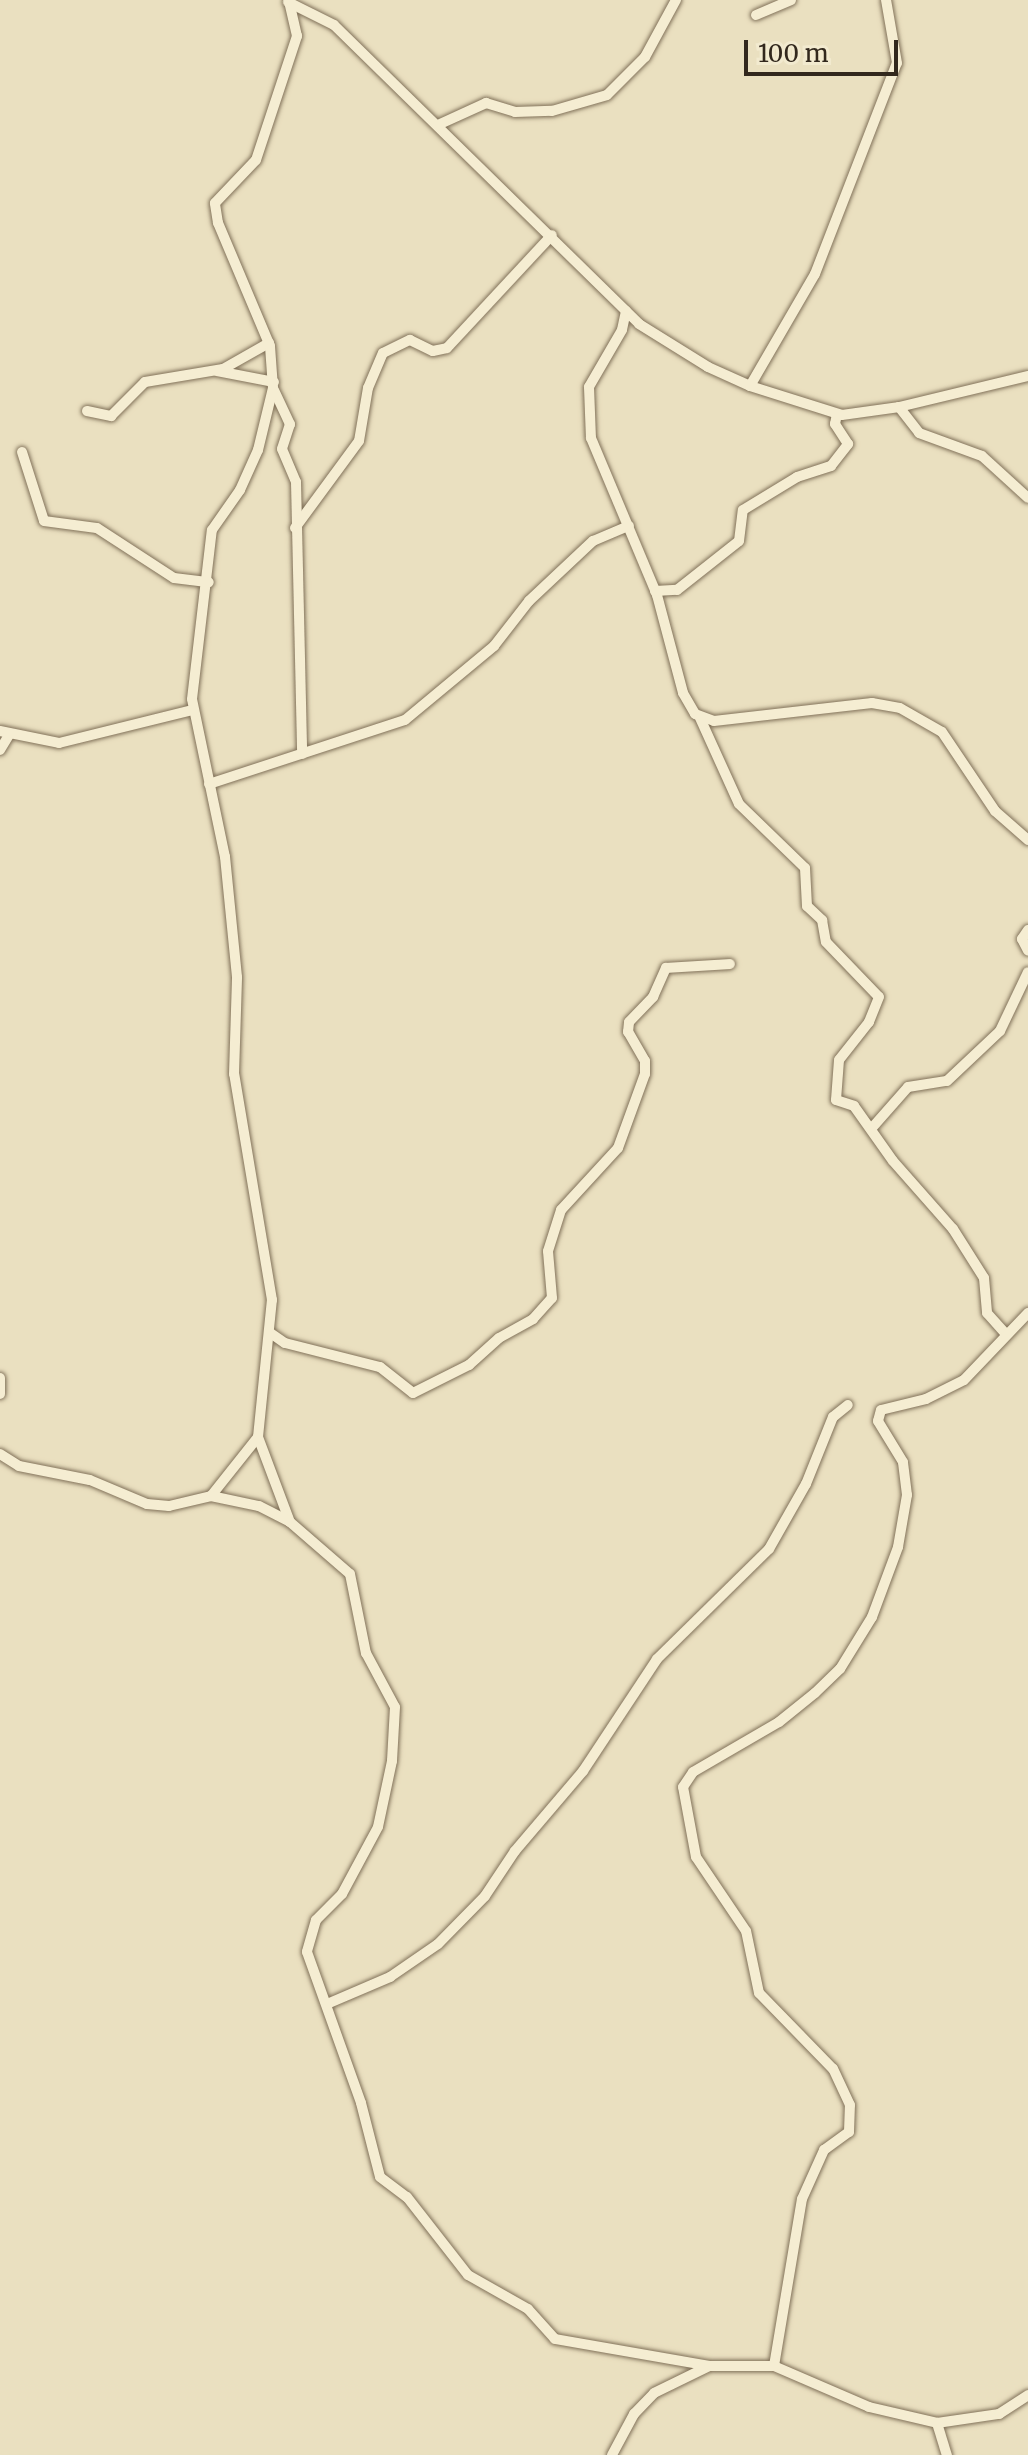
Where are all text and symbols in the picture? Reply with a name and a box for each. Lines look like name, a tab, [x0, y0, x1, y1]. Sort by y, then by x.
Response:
scale bar	[748, 24, 902, 74]
text: 100 m	[758, 38, 828, 69]

